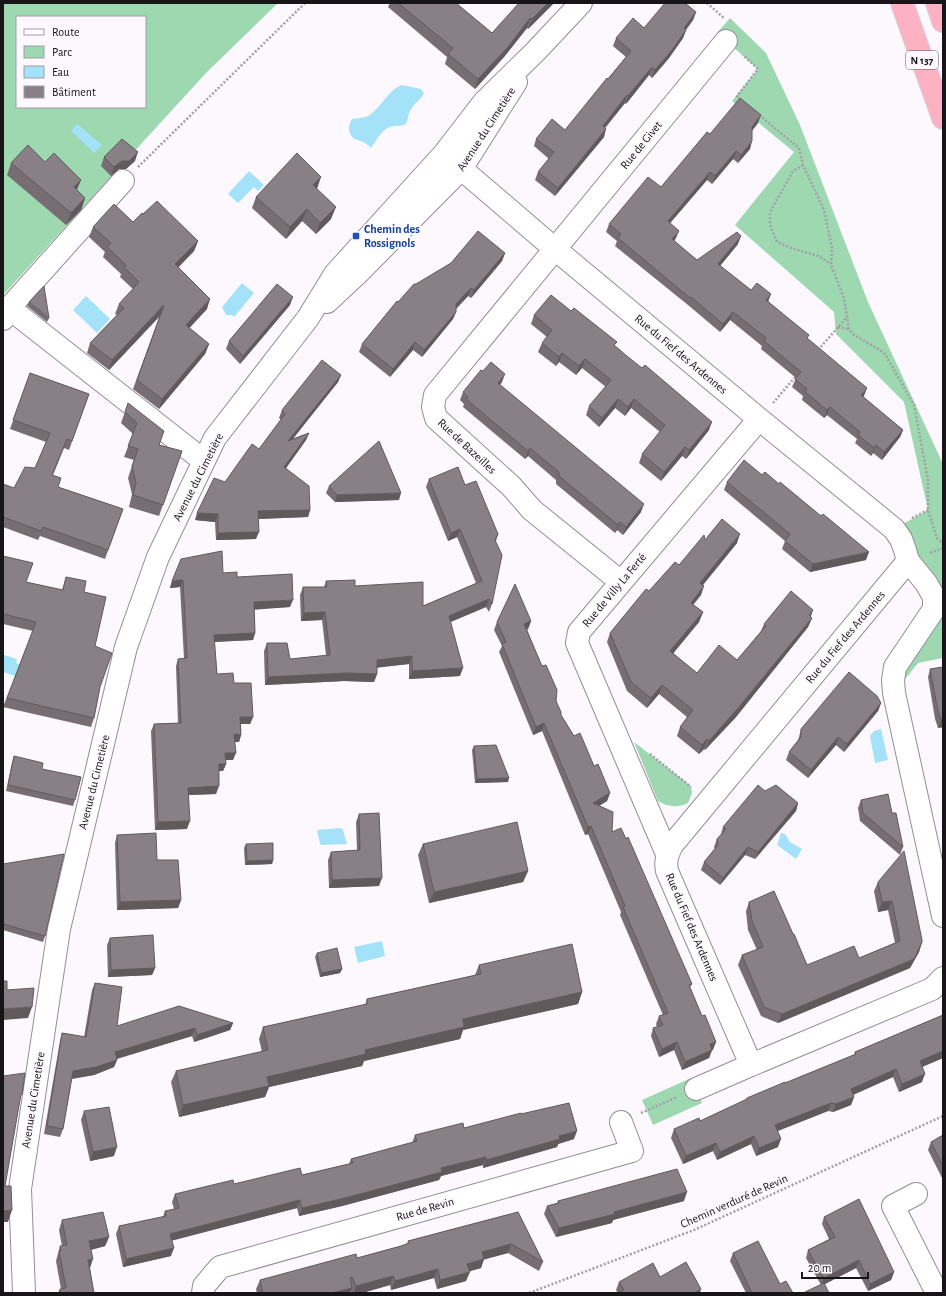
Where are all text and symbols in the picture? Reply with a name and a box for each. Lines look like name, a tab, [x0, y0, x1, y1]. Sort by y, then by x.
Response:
legend	[16, 16, 146, 108]
text: Route	[52, 26, 79, 38]
text: Parc	[52, 46, 72, 58]
road number: N 137	[906, 51, 938, 69]
text: Eau	[52, 66, 69, 78]
street label: Avenue du Cimetière	[454, 85, 518, 173]
text: Bâtiment	[52, 86, 96, 98]
street label: Rue de Givet	[618, 119, 664, 171]
place label: Chemin des Rossignols	[364, 223, 420, 249]
marker: Chemin des Rossignols	[351, 231, 361, 241]
street label: Rue du Fief des Ardennes	[633, 312, 729, 396]
street label: Rue de Bazeilles	[436, 416, 498, 476]
street label: Avenue du Cimetière	[171, 431, 225, 523]
street label: Rue de Villy La Ferté	[580, 551, 649, 630]
street label: Rue du Fief des Ardennes	[803, 589, 887, 685]
street label: Avenue du Cimetière	[76, 733, 112, 831]
street label: Rue du Fief des Ardennes	[664, 871, 720, 983]
street label: Avenue du Cimetière	[19, 1051, 47, 1149]
street label: Chemin verduré de Revin	[678, 1172, 790, 1230]
street label: Rue de Revin	[395, 1195, 455, 1223]
scale bar	[802, 1254, 868, 1280]
text: 20 m	[808, 1262, 831, 1274]

